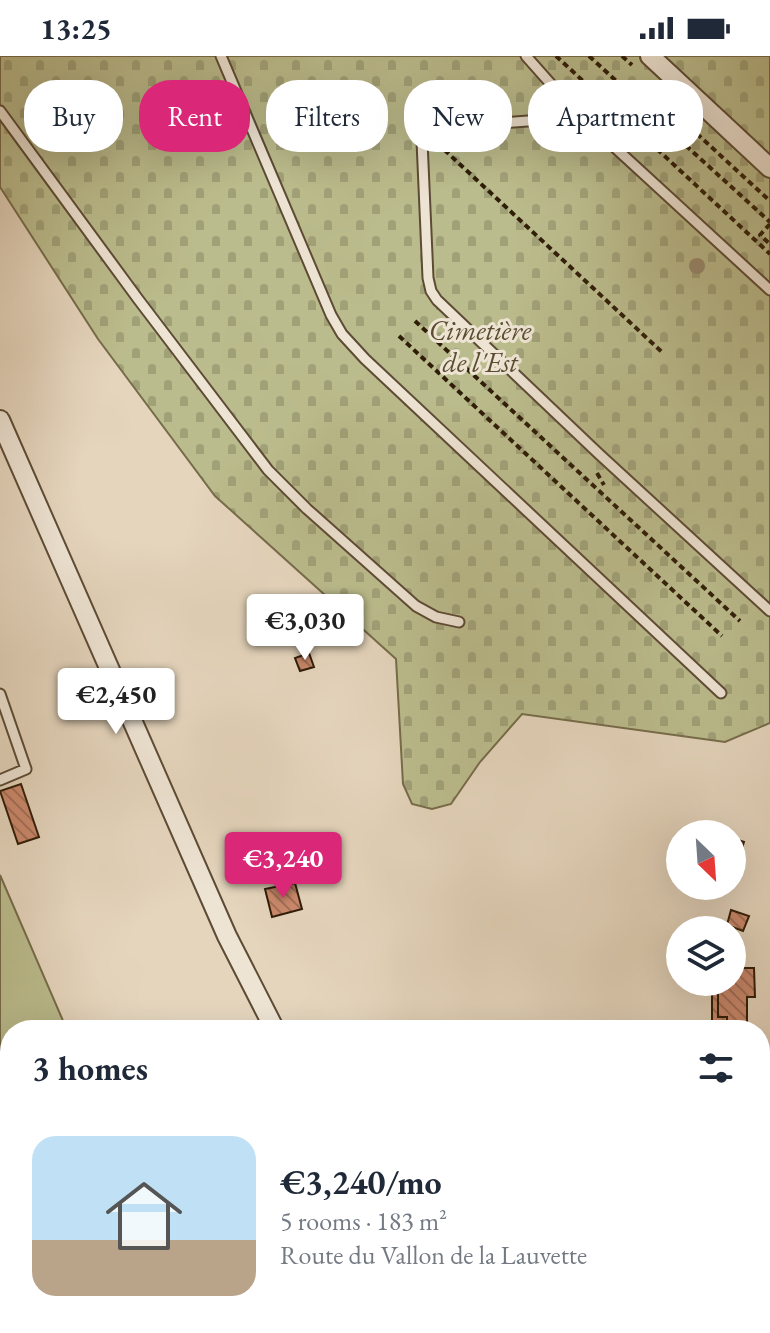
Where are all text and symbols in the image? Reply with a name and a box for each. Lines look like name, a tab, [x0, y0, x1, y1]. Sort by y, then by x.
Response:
text: 13:25	[40, 9, 112, 48]
chip: Buy	[24, 80, 123, 152]
chip: Rent	[139, 80, 250, 152]
chip: Filters	[266, 80, 388, 152]
chip: New	[404, 80, 512, 152]
chip: Apartment	[528, 80, 703, 152]
park label: Cimetière de l'Est	[429, 312, 532, 380]
pin: €3,030	[240, 594, 370, 662]
text: €3,030	[265, 603, 345, 637]
pin: €2,450	[51, 668, 181, 736]
text: €2,450	[76, 677, 156, 711]
north arrow	[666, 820, 746, 900]
map controls	[666, 820, 746, 996]
pin: €3,240	[218, 832, 348, 900]
text: €3,240	[243, 841, 323, 875]
button: layers	[666, 916, 746, 996]
text: 3 homes	[32, 1046, 148, 1090]
icon: filters	[694, 1046, 738, 1090]
text: €3,240/mo	[280, 1160, 442, 1204]
icon: home	[96, 1168, 192, 1264]
text: 5 rooms · 183 m²	[280, 1204, 447, 1238]
text: Route du Vallon de la Lauvette	[280, 1238, 587, 1272]

